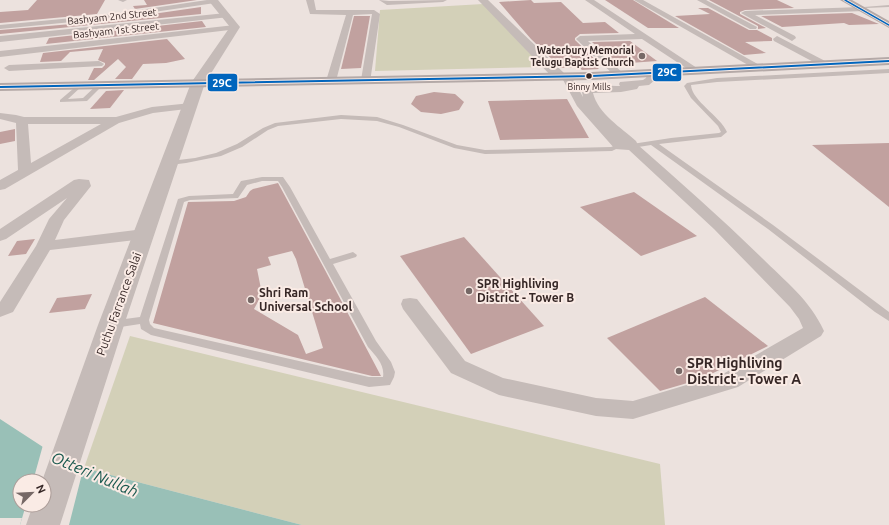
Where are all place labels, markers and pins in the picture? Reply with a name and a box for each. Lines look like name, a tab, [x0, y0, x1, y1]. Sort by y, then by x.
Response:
place label: Waterbury Memorial Telugu Baptist Church	[531, 45, 634, 68]
marker: Waterbury Memorial Telugu Baptist Church	[637, 51, 647, 61]
marker: Binny Mills	[584, 71, 594, 81]
place label: Binny Mills	[567, 82, 611, 92]
place label: SPR Highliving District - Tower B	[477, 277, 574, 304]
place label: Shri Ram Universal School	[259, 286, 353, 313]
marker: SPR Highliving District - Tower B	[464, 286, 474, 296]
marker: Shri Ram Universal School	[246, 295, 256, 305]
place label: SPR Highliving District - Tower A	[687, 355, 801, 387]
marker: SPR Highliving District - Tower A	[674, 366, 684, 376]

